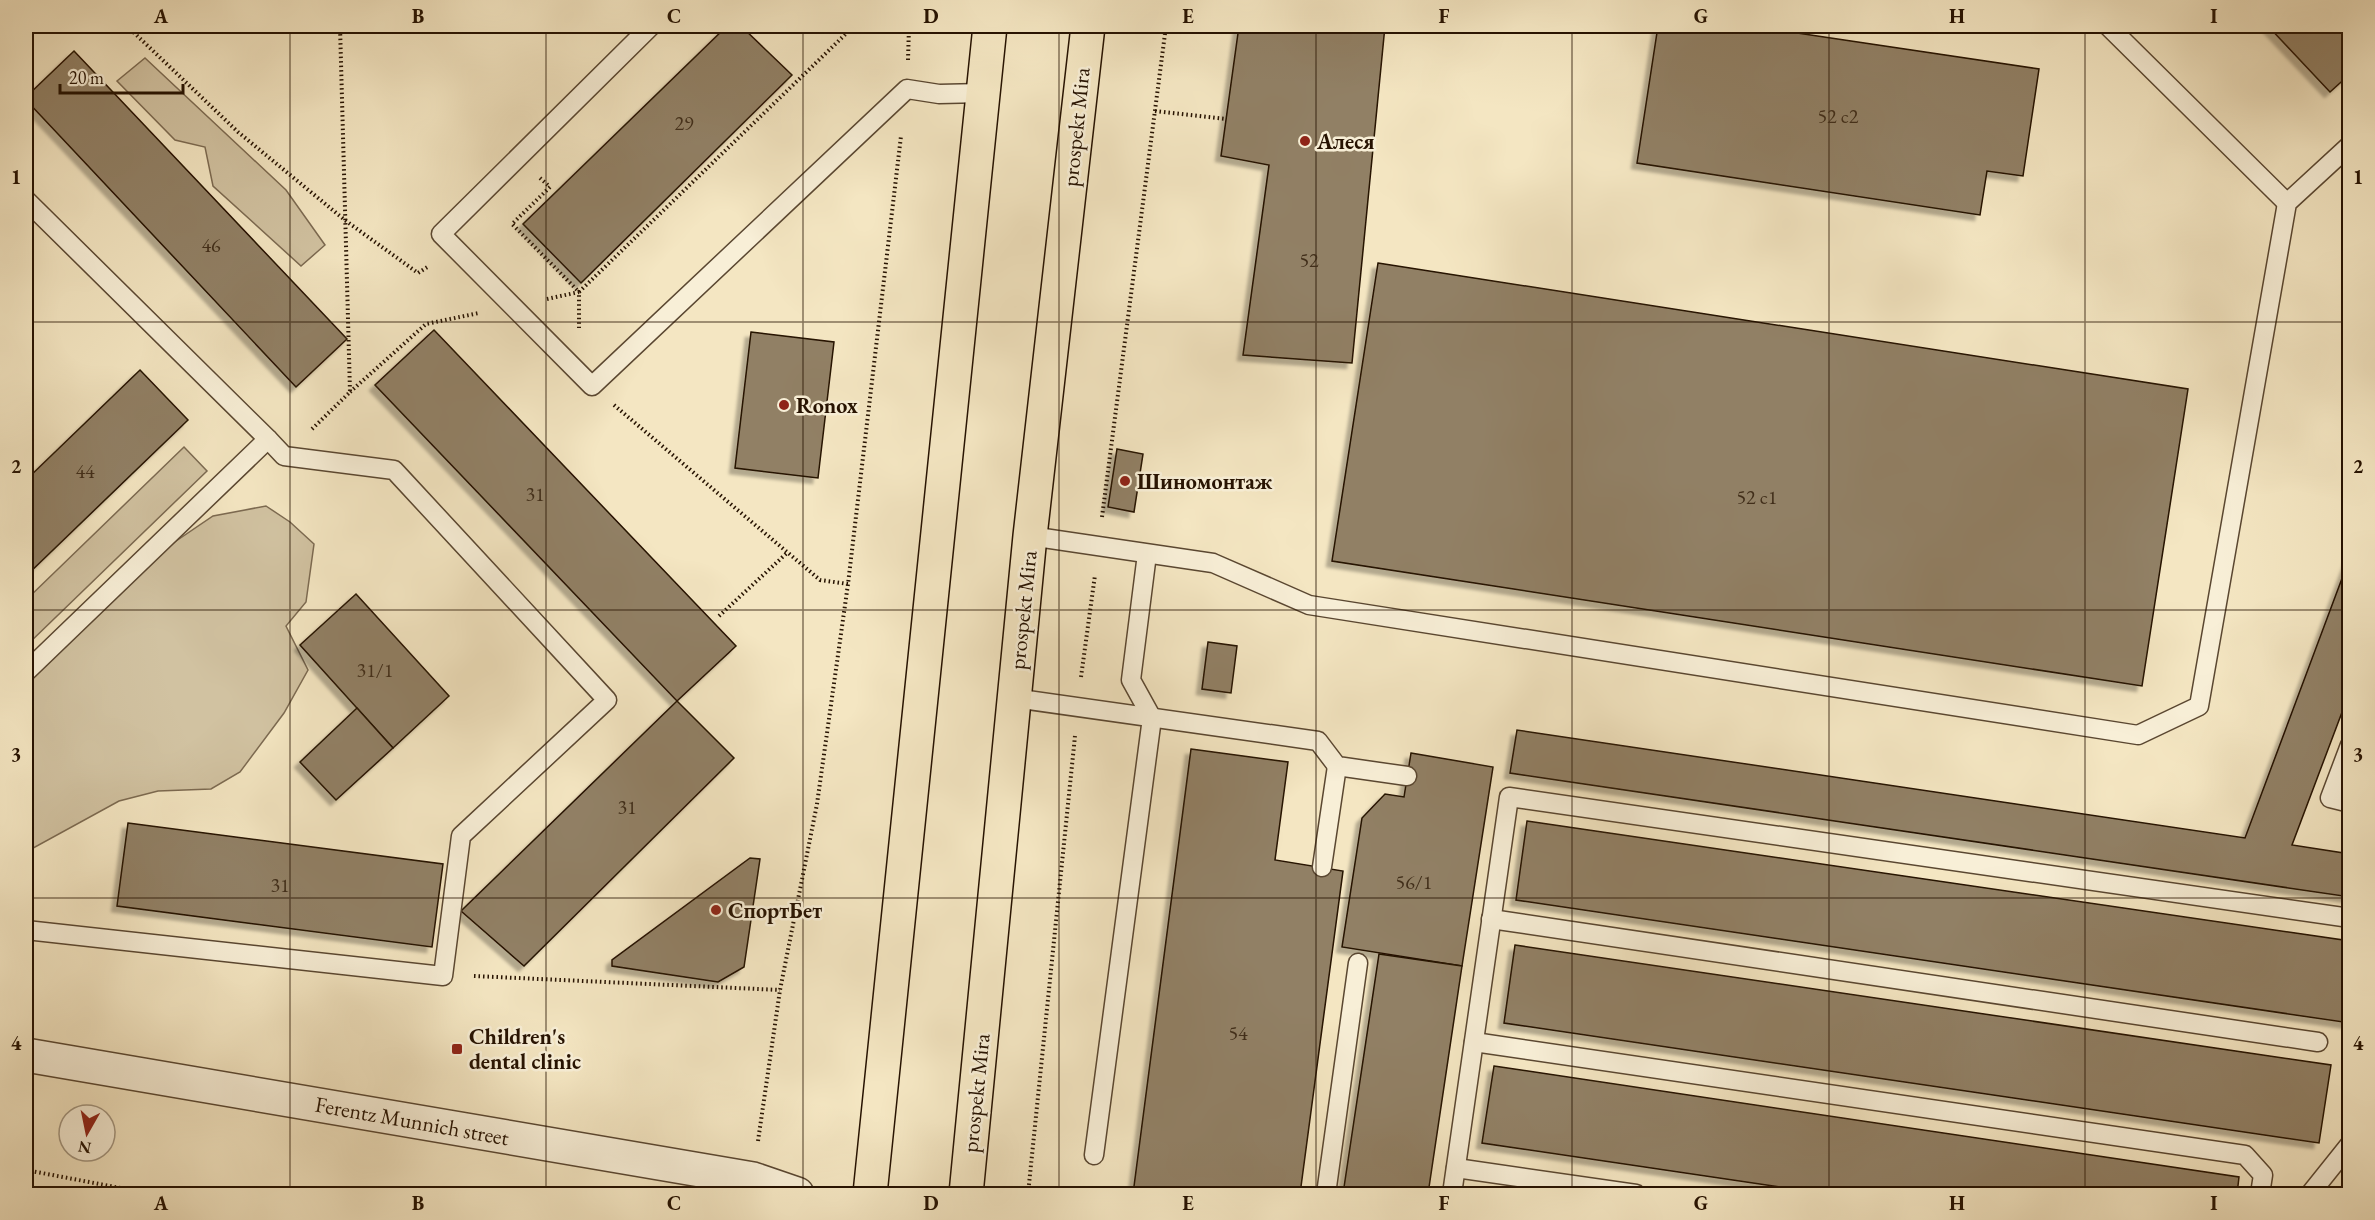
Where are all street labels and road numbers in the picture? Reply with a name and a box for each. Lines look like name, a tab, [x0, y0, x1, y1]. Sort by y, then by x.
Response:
street label: prospekt Mira	[1055, 66, 1097, 188]
street label: prospekt Mira	[1002, 549, 1044, 671]
street label: prospekt Mira	[955, 1032, 997, 1154]
street label: Ferentz Munnich street	[313, 1090, 511, 1152]

